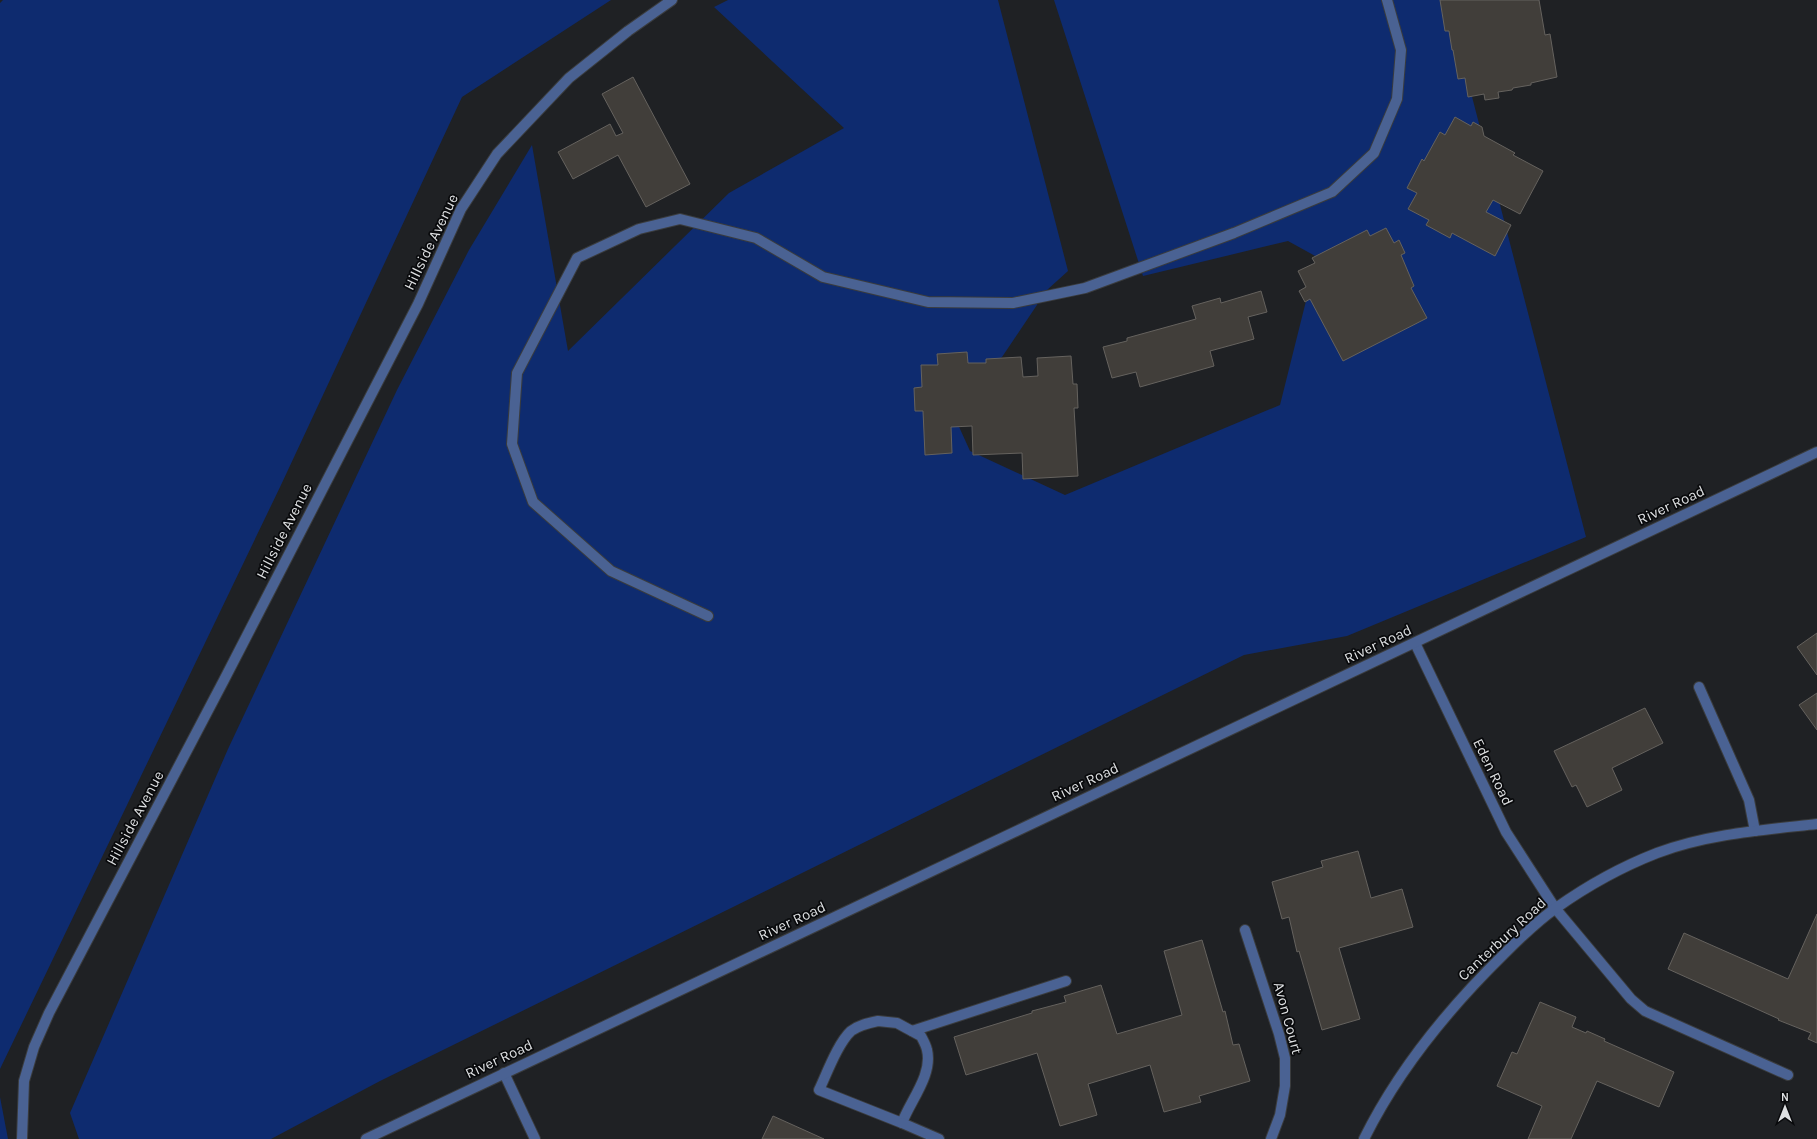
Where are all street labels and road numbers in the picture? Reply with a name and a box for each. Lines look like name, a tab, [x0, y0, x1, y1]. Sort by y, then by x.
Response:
street label: Hillside Avenue	[400, 191, 462, 293]
street label: Hillside Avenue	[252, 480, 316, 582]
street label: River Road	[1634, 482, 1708, 528]
street label: River Road	[1341, 621, 1415, 667]
street label: Eden Road	[1469, 736, 1517, 808]
street label: River Road	[1048, 759, 1122, 805]
street label: Hillside Avenue	[102, 768, 168, 868]
street label: Canterbury Road	[1454, 894, 1550, 984]
street label: River Road	[755, 898, 829, 944]
street label: Avon Court	[1270, 980, 1306, 1056]
street label: River Road	[462, 1036, 536, 1082]

